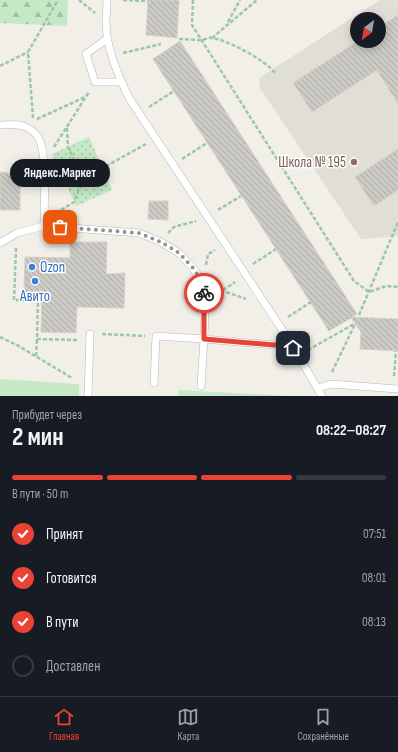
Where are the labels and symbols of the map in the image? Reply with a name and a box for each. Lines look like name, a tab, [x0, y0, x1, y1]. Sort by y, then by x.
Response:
north arrow	[350, 12, 386, 48]
place label: Школа № 195	[278, 153, 346, 172]
marker: Школа № 195	[349, 157, 359, 167]
callout: Яндекс.Маркет	[10, 159, 110, 187]
pin	[43, 210, 77, 244]
place label: Ozon	[40, 258, 65, 277]
marker: Ozon	[27, 262, 37, 272]
courier	[184, 273, 224, 313]
marker: Авито	[30, 276, 40, 286]
place label: Авито	[19, 287, 50, 306]
pin	[276, 331, 310, 365]

